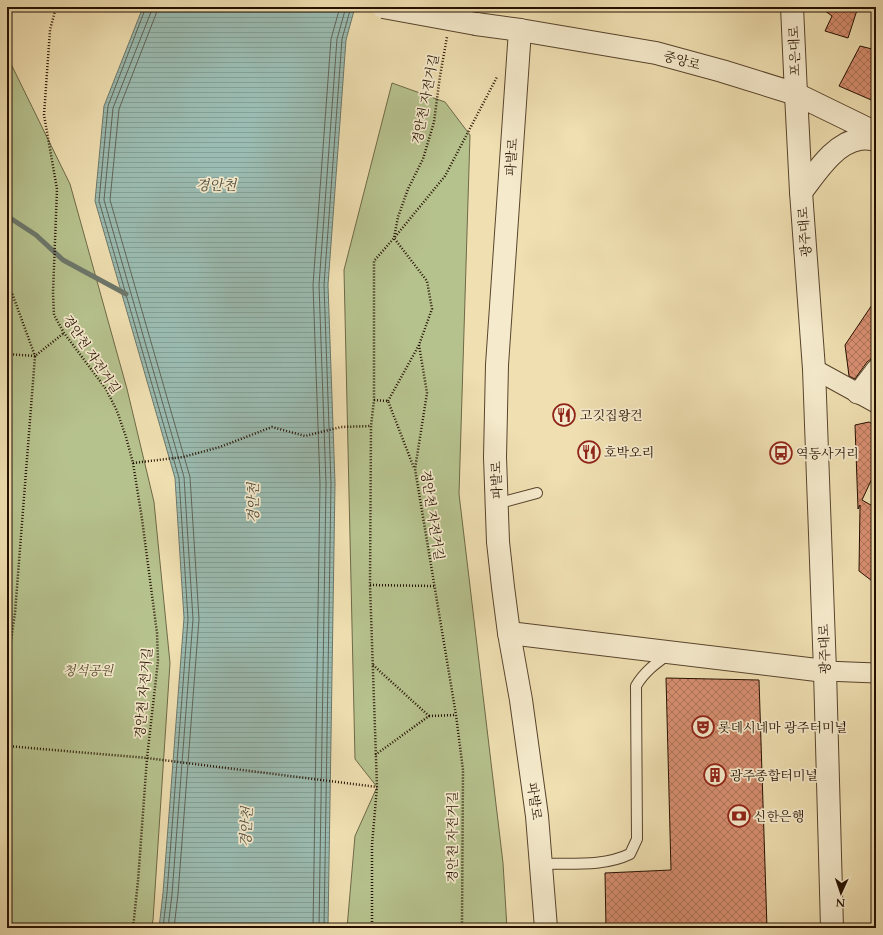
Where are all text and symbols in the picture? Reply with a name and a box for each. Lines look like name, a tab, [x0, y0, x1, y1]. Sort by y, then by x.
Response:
street label: 포은대로	[785, 25, 805, 76]
street label: 중앙로	[661, 47, 703, 75]
street label: 경안천 자전거길	[408, 53, 444, 146]
street label: 파발로	[502, 137, 522, 176]
water label: 경안천	[196, 176, 238, 195]
street label: 광주대로	[794, 206, 816, 258]
street label: 경안천 자전거길	[58, 312, 124, 397]
restaurant icon: 고깃집왕건	[551, 402, 577, 428]
place label: 고깃집왕건	[580, 407, 643, 425]
restaurant icon: 호박오리	[576, 439, 602, 465]
bus stop icon: 역동사거리	[768, 440, 794, 466]
place label: 호박오리	[604, 444, 654, 462]
place label: 역동사거리	[796, 445, 859, 463]
street label: 파발로	[487, 460, 507, 499]
street label: 경안천 자전거길	[416, 469, 448, 562]
water label: 경안천	[244, 481, 263, 523]
street label: 광주대로	[815, 623, 835, 674]
street label: 경안천 자전거길	[131, 647, 157, 739]
park label: 청석공원	[63, 662, 115, 680]
theatre icon: 롯데시네마 광주터미널	[690, 714, 716, 740]
place label: 롯데시네마 광주터미널	[718, 719, 847, 737]
building icon: 광주종합터미널	[702, 762, 728, 788]
place label: 광주종합터미널	[730, 767, 818, 785]
street label: 파발로	[522, 781, 546, 821]
street label: 경안천 자전거길	[444, 791, 462, 883]
bank icon: 신한은행	[726, 803, 752, 829]
water label: 경안천	[236, 805, 257, 848]
place label: 신한은행	[754, 808, 804, 826]
north arrow	[821, 873, 861, 913]
text: N	[835, 895, 846, 910]

